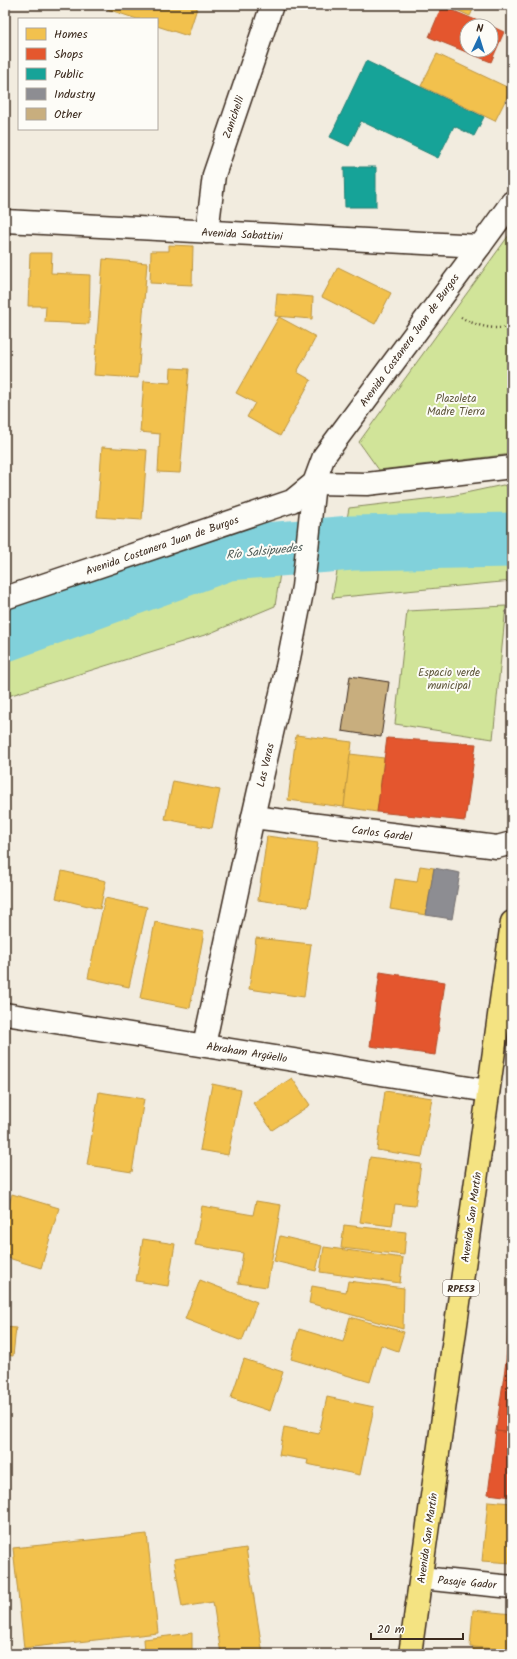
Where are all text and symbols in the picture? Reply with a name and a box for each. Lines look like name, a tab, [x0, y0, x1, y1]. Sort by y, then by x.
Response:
legend	[18, 18, 158, 130]
north arrow	[459, 18, 499, 58]
text: N	[476, 20, 484, 38]
text: Homes	[54, 25, 88, 44]
text: Shops	[54, 45, 83, 64]
text: Public	[54, 65, 84, 84]
text: Industry	[54, 85, 96, 104]
street label: Zanichelli	[218, 93, 250, 141]
text: Other	[54, 105, 83, 124]
street label: Avenida Sabattini	[201, 224, 283, 246]
street label: Avenida Costanera Juan de Burgos	[355, 270, 465, 411]
park label: Plazoleta Madre Tierra	[427, 390, 485, 421]
street label: Avenida Costanera Juan de Burgos	[83, 511, 242, 581]
water label: Río Salsipuedes	[225, 538, 305, 565]
park label: Espacio verde municipal	[418, 664, 480, 695]
street label: Las Varas	[252, 741, 280, 789]
street label: Carlos Gardel	[351, 821, 413, 847]
street label: Abraham Argüello	[205, 1038, 289, 1068]
street label: Avenida San Martín	[457, 1171, 487, 1264]
road number: RPE53	[443, 1280, 479, 1296]
street label: Avenida San Martín	[413, 1492, 443, 1585]
street label: Pasaje Gador	[437, 1571, 499, 1595]
scale bar	[371, 1615, 463, 1641]
text: 20 m	[377, 1620, 405, 1639]

